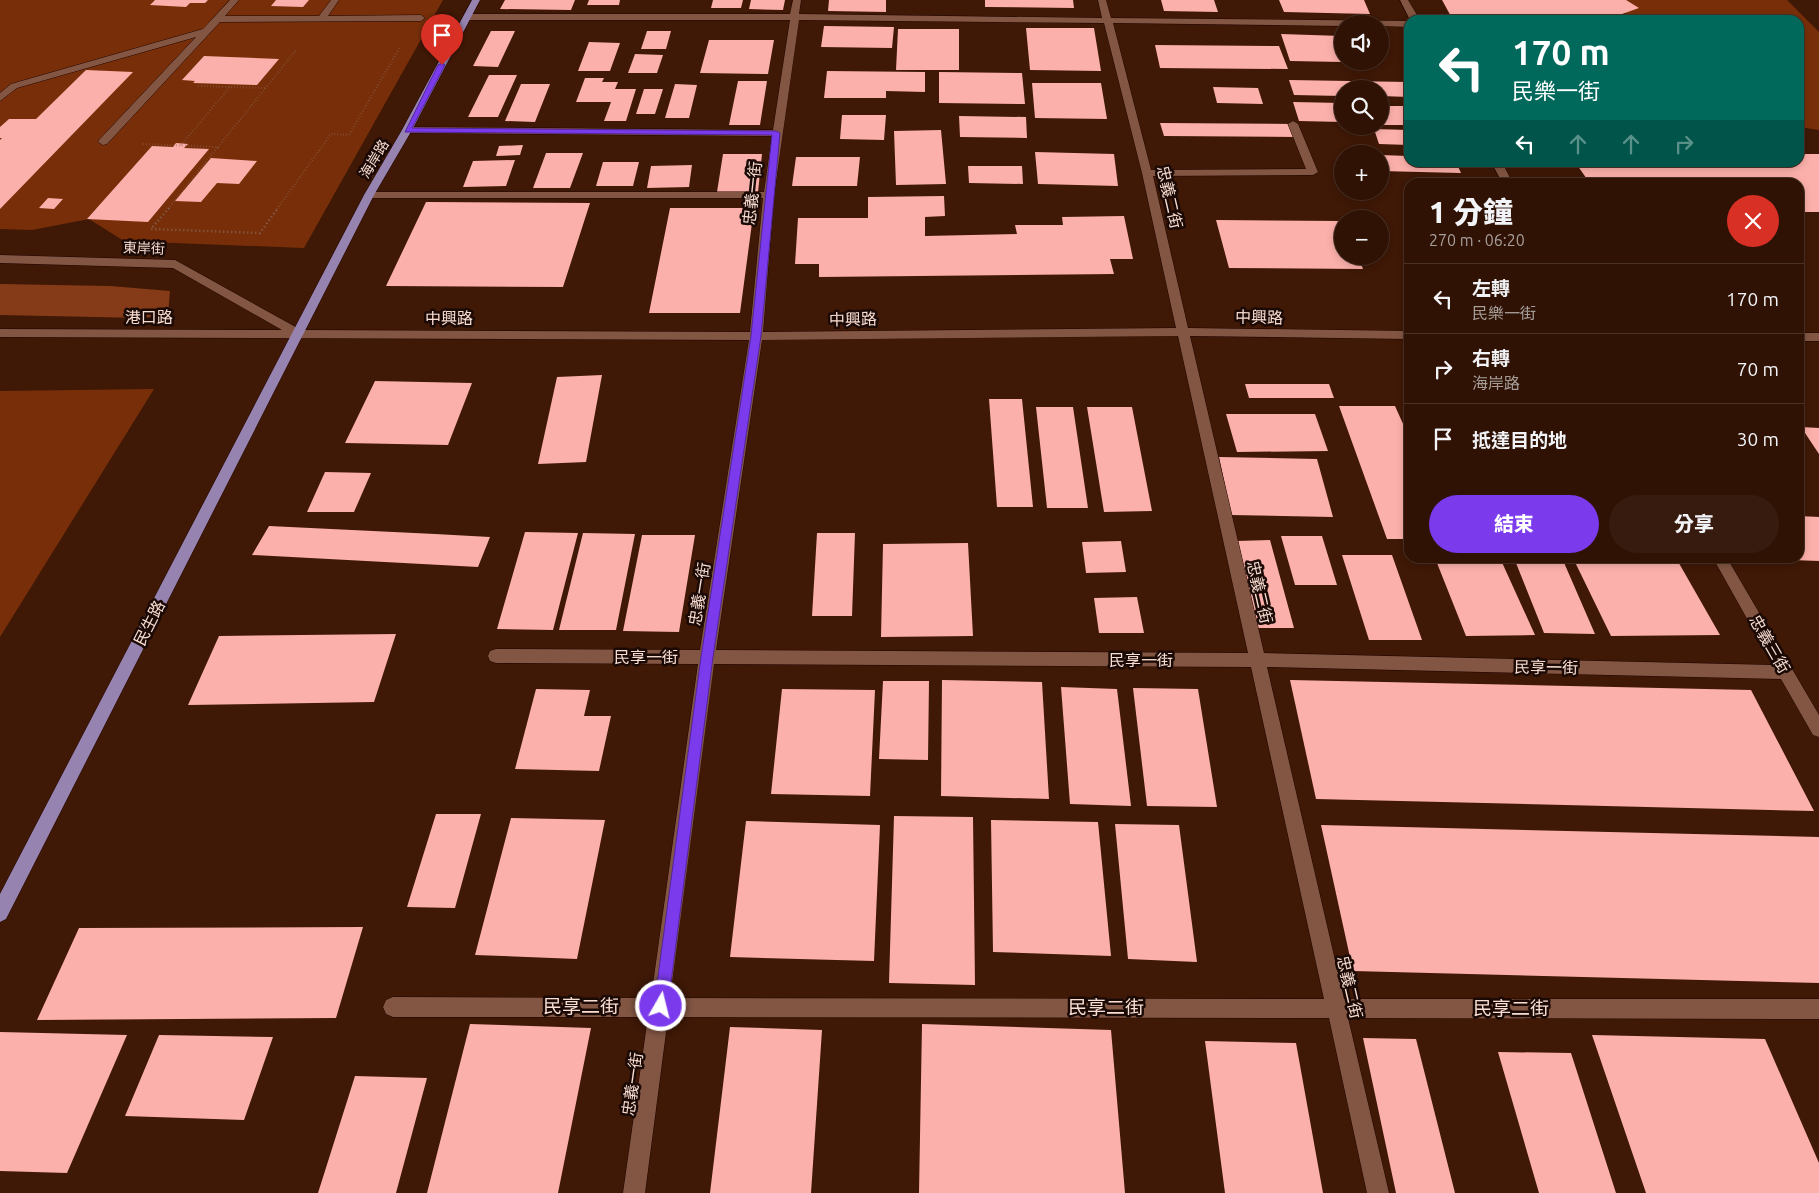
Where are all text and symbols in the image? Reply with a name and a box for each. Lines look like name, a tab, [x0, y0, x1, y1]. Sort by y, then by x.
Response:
pin	[421, 14, 463, 65]
map controls	[1334, 15, 1389, 265]
button: sound	[1334, 15, 1389, 70]
icon: arrive	[428, 21, 456, 49]
text: 170 m	[1512, 32, 1610, 72]
icon: left	[1429, 35, 1494, 100]
text: 民樂一街	[1512, 78, 1600, 103]
button: search	[1334, 80, 1389, 135]
icon: left	[1511, 130, 1539, 158]
icon: ahead	[1564, 130, 1592, 158]
icon: ahead	[1617, 130, 1645, 158]
icon: right	[1670, 130, 1698, 158]
street label: 海岸路	[356, 137, 392, 181]
button: +	[1334, 145, 1389, 200]
street label: 忠義一街	[740, 160, 764, 226]
street label: 忠義二街	[1154, 164, 1186, 230]
text: 1 分鐘	[1429, 195, 1513, 229]
button: close	[1727, 195, 1779, 247]
button: −	[1334, 210, 1389, 265]
text: 270 m · 06:20	[1429, 231, 1525, 249]
street label: 東岸街	[123, 239, 165, 257]
text: 左轉	[1472, 277, 1510, 299]
icon: left	[1429, 285, 1457, 313]
text: 170 m	[1726, 288, 1779, 310]
text: 民樂一街	[1472, 304, 1536, 322]
street label: 港口路	[125, 308, 173, 326]
street label: 中興路	[1235, 308, 1283, 326]
street label: 中興路	[425, 309, 473, 327]
street label: 中興路	[829, 310, 877, 328]
text: 右轉	[1472, 347, 1510, 369]
icon: right	[1429, 355, 1457, 383]
text: 70 m	[1737, 358, 1779, 380]
text: 海岸路	[1472, 374, 1520, 392]
icon: arrive	[1429, 425, 1457, 453]
text: 30 m	[1737, 428, 1779, 450]
text: 抵達目的地	[1472, 429, 1567, 451]
button: 結束	[1429, 495, 1599, 553]
button: 分享	[1609, 495, 1779, 553]
street label: 忠義二街	[1244, 559, 1276, 625]
street label: 忠義一街	[685, 561, 713, 627]
street label: 民生路	[130, 598, 168, 648]
street label: 忠義三街	[1746, 612, 1794, 676]
street label: 民享一街	[614, 648, 678, 666]
street label: 民享一街	[1109, 651, 1173, 669]
street label: 民享一街	[1514, 657, 1578, 677]
street label: 忠義二街	[1334, 954, 1366, 1020]
position arrow	[634, 979, 686, 1031]
street label: 民享二街	[543, 995, 619, 1017]
street label: 民享二街	[1068, 996, 1144, 1018]
street label: 民享二街	[1473, 997, 1549, 1019]
street label: 忠義一街	[619, 1051, 645, 1117]

